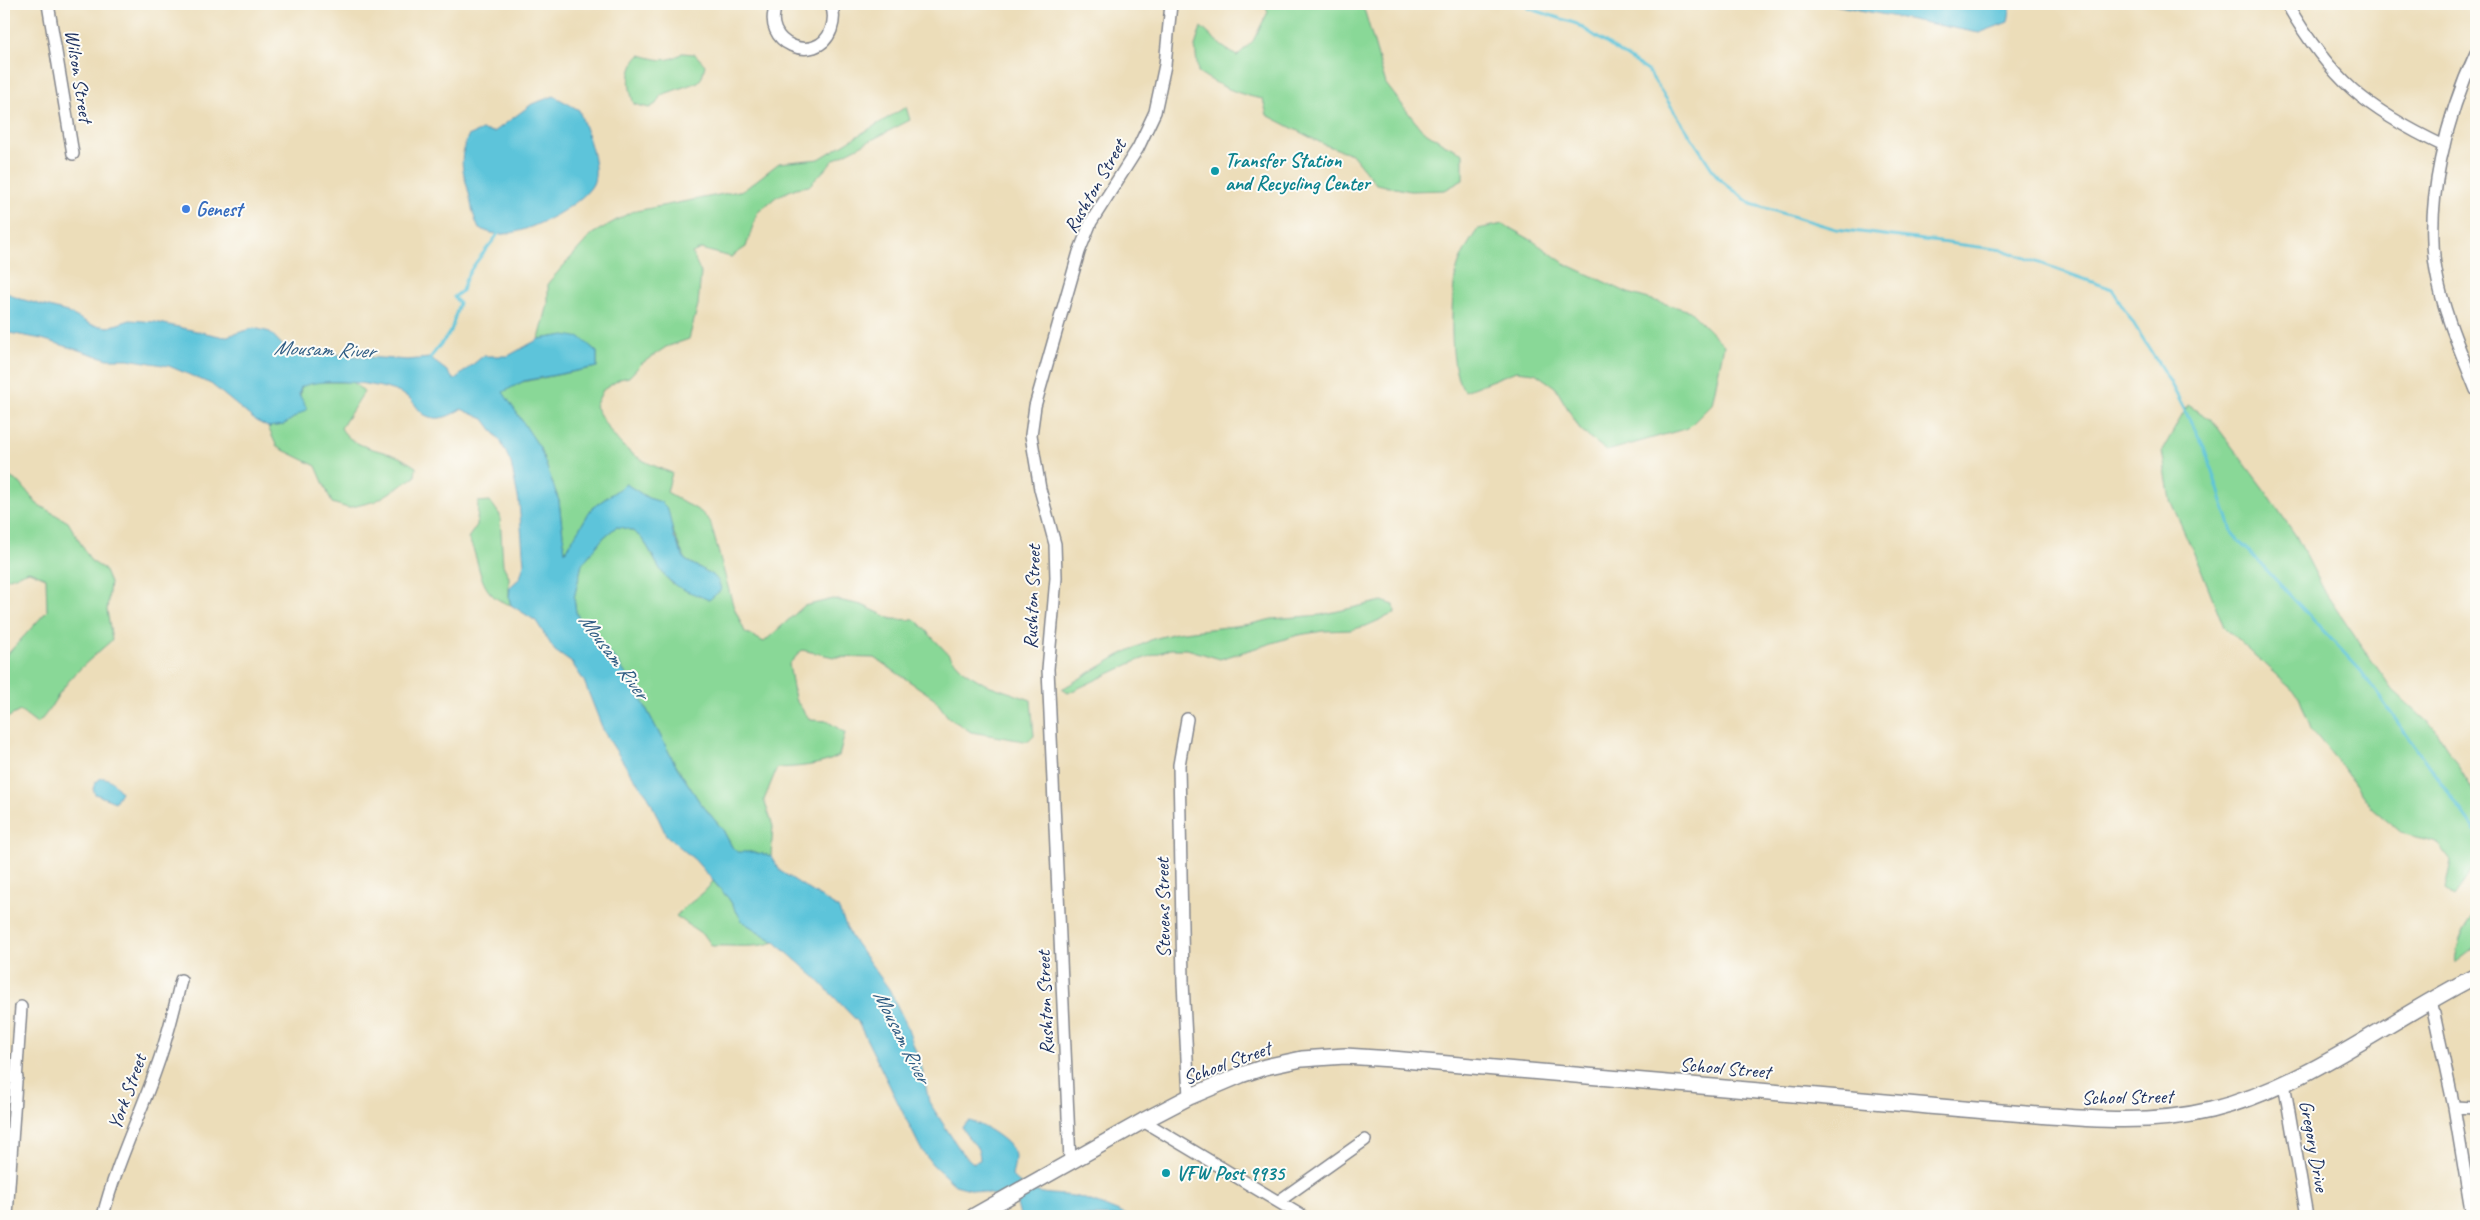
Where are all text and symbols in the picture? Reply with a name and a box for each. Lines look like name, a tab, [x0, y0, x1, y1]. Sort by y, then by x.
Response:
street label: Wilson Street	[59, 28, 99, 127]
street label: Rushton Street	[1058, 133, 1133, 237]
place label: Transfer Station and Recycling Center	[1225, 148, 1372, 196]
marker: Transfer Station and Recycling Center	[1209, 165, 1221, 177]
place label: Genest	[196, 197, 245, 222]
marker: Genest	[180, 203, 192, 215]
water label: Mousam River	[273, 334, 379, 364]
street label: Rushton Street	[1018, 542, 1046, 649]
water label: Mousam River	[573, 608, 657, 708]
street label: Stevens Street	[1150, 855, 1176, 958]
street label: Rushton Street	[1031, 948, 1059, 1055]
water label: Mousam River	[868, 985, 938, 1091]
street label: School Street	[1180, 1034, 1277, 1090]
street label: York Street	[102, 1049, 153, 1133]
street label: School Street	[1678, 1052, 1775, 1085]
street label: School Street	[2081, 1084, 2176, 1110]
street label: Gregory Drive	[2294, 1098, 2335, 1195]
place label: VFW Post 9935	[1176, 1161, 1287, 1186]
marker: VFW Post 9935	[1160, 1167, 1172, 1179]

